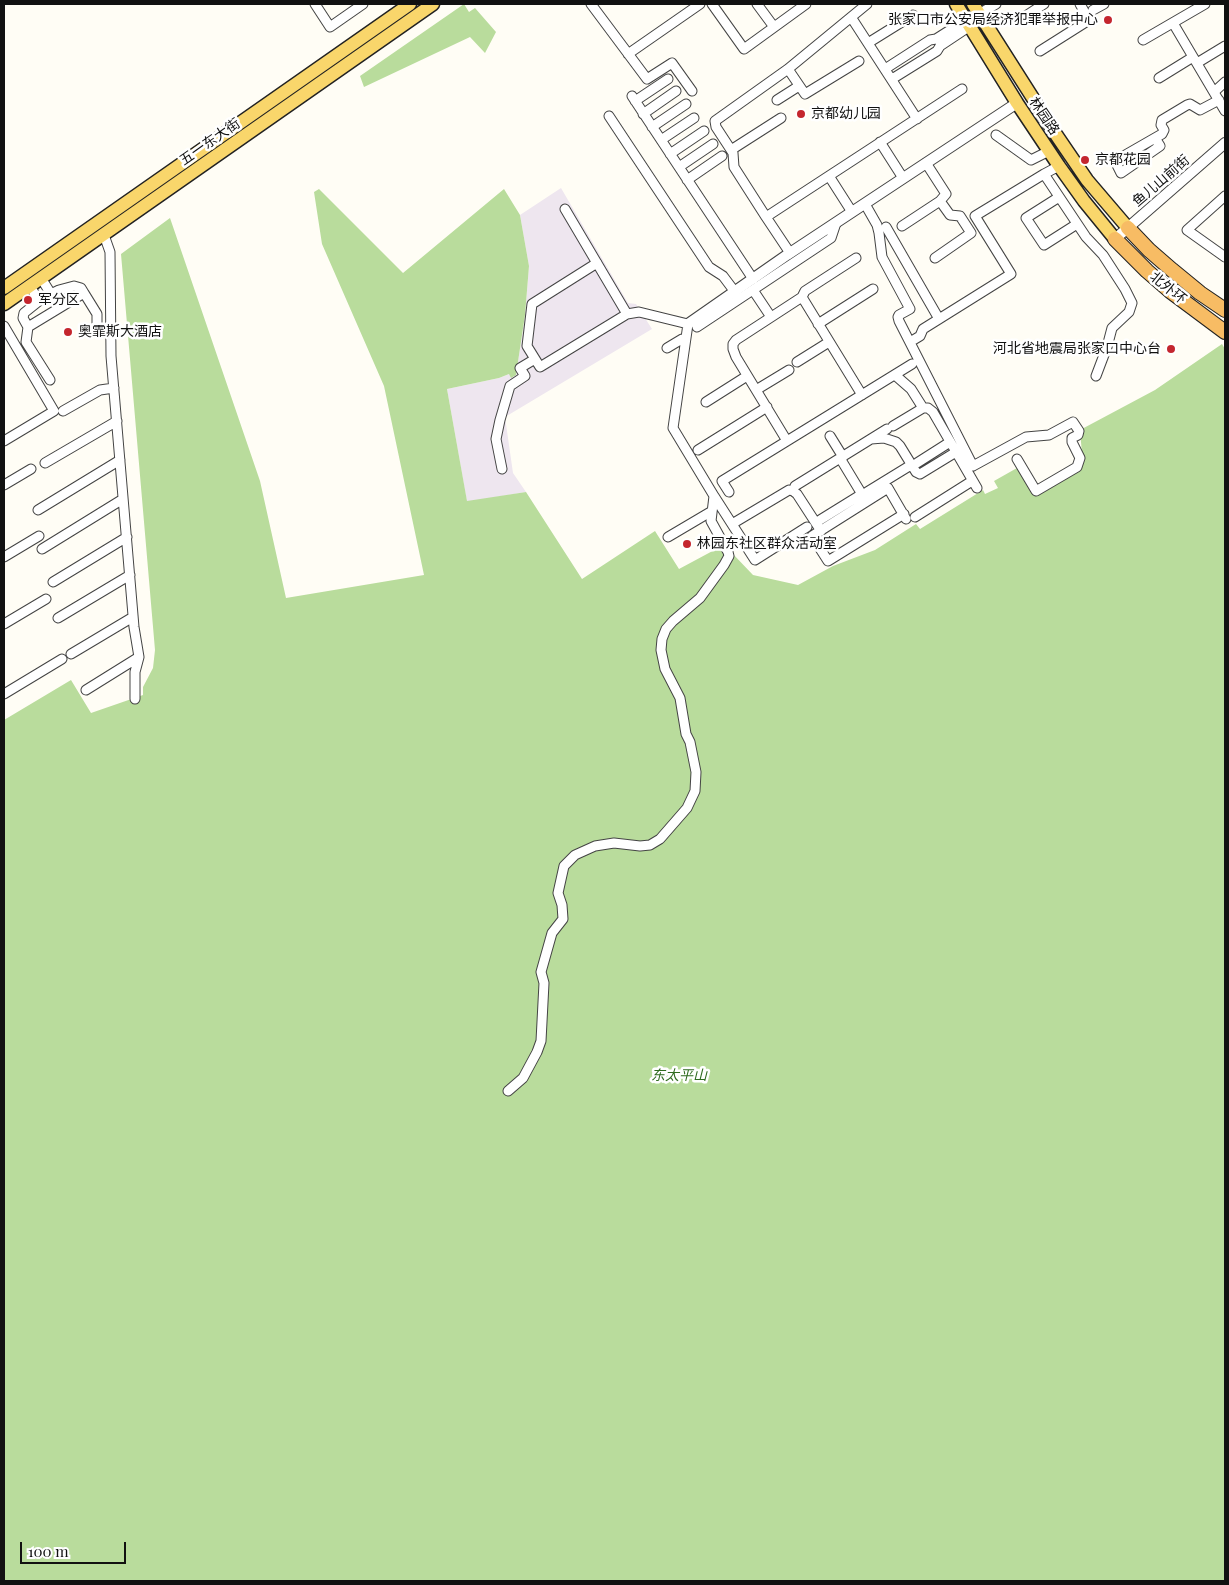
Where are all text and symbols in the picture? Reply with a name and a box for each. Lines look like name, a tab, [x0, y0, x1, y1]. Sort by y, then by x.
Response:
place label: 张家口市公安局经济犯罪举报中心	[888, 12, 1098, 28]
marker: 张家口市公安局经济犯罪举报中心	[1102, 14, 1114, 26]
street label: 林园路	[1025, 94, 1063, 138]
place label: 京都幼儿园	[811, 106, 881, 122]
marker: 京都幼儿园	[795, 108, 807, 120]
street label: 五一东大街	[177, 115, 243, 169]
place label: 京都花园	[1095, 152, 1151, 168]
street label: 鱼儿山前街	[1129, 152, 1193, 210]
marker: 京都花园	[1079, 154, 1091, 166]
street label: 北外环	[1146, 268, 1190, 308]
place label: 军分区	[38, 292, 80, 308]
marker: 军分区	[22, 294, 34, 306]
place label: 奥霏斯大酒店	[78, 324, 162, 340]
marker: 奥霏斯大酒店	[62, 326, 74, 338]
place label: 河北省地震局张家口中心台	[993, 341, 1161, 357]
marker: 河北省地震局张家口中心台	[1165, 343, 1177, 355]
place label: 林园东社区群众活动室	[697, 536, 837, 552]
marker: 林园东社区群众活动室	[681, 538, 693, 550]
park label: 东太平山	[651, 1068, 707, 1084]
scale bar	[22, 1532, 129, 1564]
text: 100 m	[28, 1541, 69, 1561]

